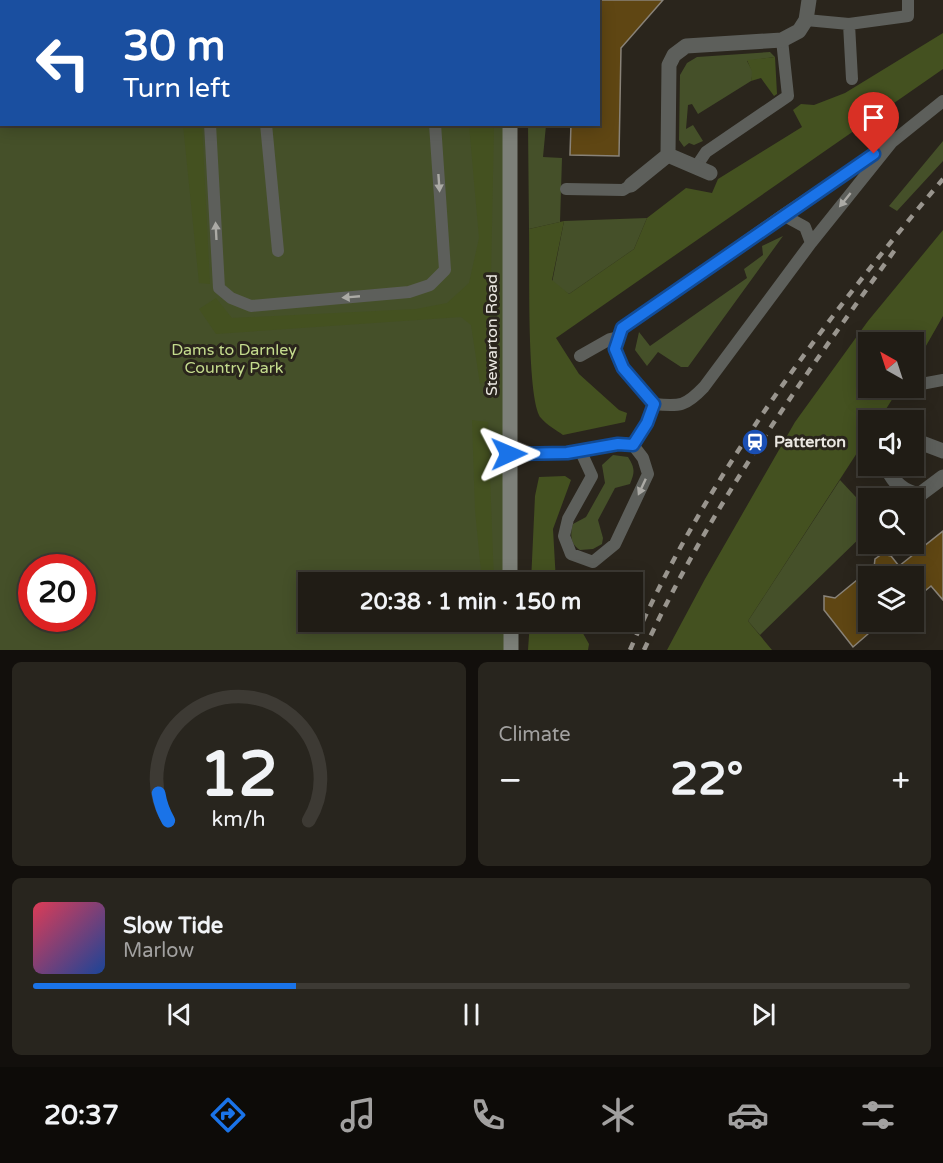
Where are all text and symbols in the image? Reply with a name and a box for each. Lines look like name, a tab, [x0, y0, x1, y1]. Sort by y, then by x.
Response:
text: 30 m	[123, 21, 225, 72]
icon: left	[24, 24, 102, 102]
text: Turn left	[123, 72, 230, 105]
pin	[848, 92, 899, 154]
icon: arrive	[857, 101, 890, 134]
one-way arrow	[434, 173, 444, 192]
one-way arrow	[839, 192, 852, 208]
one-way arrow	[211, 221, 220, 240]
street label: Stewarton Road	[482, 274, 502, 396]
one-way arrow	[341, 292, 360, 302]
north arrow	[858, 332, 924, 398]
map controls	[858, 332, 924, 632]
park label: Dams to Darnley Country Park	[171, 340, 297, 378]
button: sound	[858, 410, 924, 476]
position arrow	[477, 422, 541, 486]
station icon: Patterton	[740, 427, 770, 457]
place label: Patterton	[774, 432, 846, 452]
one-way arrow	[637, 478, 646, 495]
button: search	[858, 488, 924, 554]
speed limit sign: 20	[18, 554, 96, 632]
button: layers	[858, 566, 924, 632]
text: 20:38 · 1 min · 150 m	[360, 589, 581, 615]
text: Climate	[499, 723, 571, 747]
text: 12	[200, 738, 278, 813]
text: 22°	[670, 753, 743, 807]
text: −	[499, 761, 522, 800]
text: +	[891, 761, 910, 800]
text: km/h	[212, 806, 266, 832]
text: Slow Tide	[123, 913, 223, 939]
text: Marlow	[123, 939, 194, 963]
icon: previous	[163, 998, 196, 1031]
icon: pause	[455, 998, 488, 1031]
icon: next	[747, 998, 780, 1031]
icon: directions	[207, 1094, 249, 1136]
icon: music	[337, 1094, 379, 1136]
icon: phone	[467, 1094, 509, 1136]
icon: climate	[597, 1094, 639, 1136]
icon: car	[727, 1094, 769, 1136]
icon: filters	[857, 1094, 899, 1136]
text: 20:37	[44, 1099, 119, 1132]

